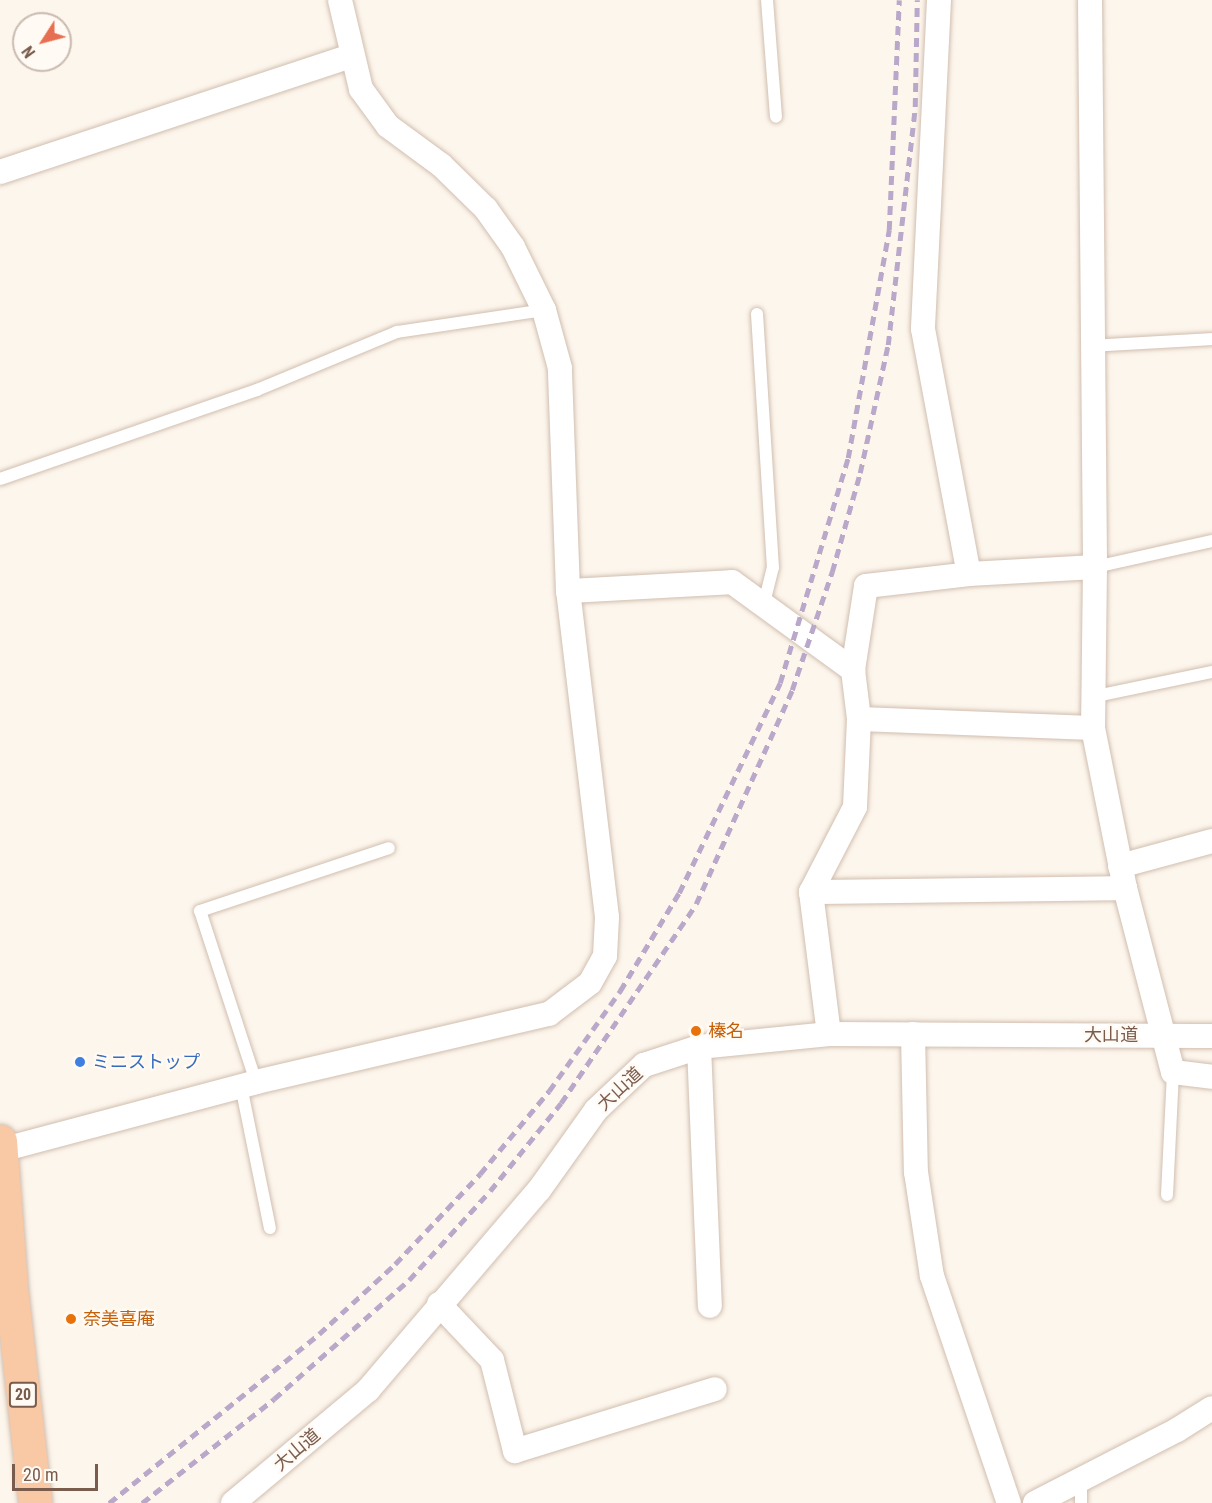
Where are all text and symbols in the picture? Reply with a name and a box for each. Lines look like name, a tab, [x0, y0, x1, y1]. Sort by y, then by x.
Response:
north arrow	[12, 12, 72, 72]
text: N	[18, 42, 39, 61]
place label: 榛名	[708, 1020, 744, 1042]
marker: 榛名	[689, 1024, 703, 1038]
street label: 大山道	[1084, 1024, 1138, 1046]
place label: ミニストップ	[92, 1051, 200, 1073]
marker: ミニストップ	[73, 1055, 87, 1069]
street label: 大山道	[593, 1063, 647, 1115]
place label: 奈美喜庵	[83, 1308, 155, 1330]
marker: 奈美喜庵	[64, 1312, 78, 1326]
road number: 20	[8, 1382, 38, 1408]
street label: 大山道	[269, 1424, 325, 1476]
scale bar	[15, 1452, 100, 1490]
text: 20 m	[23, 1464, 58, 1485]

